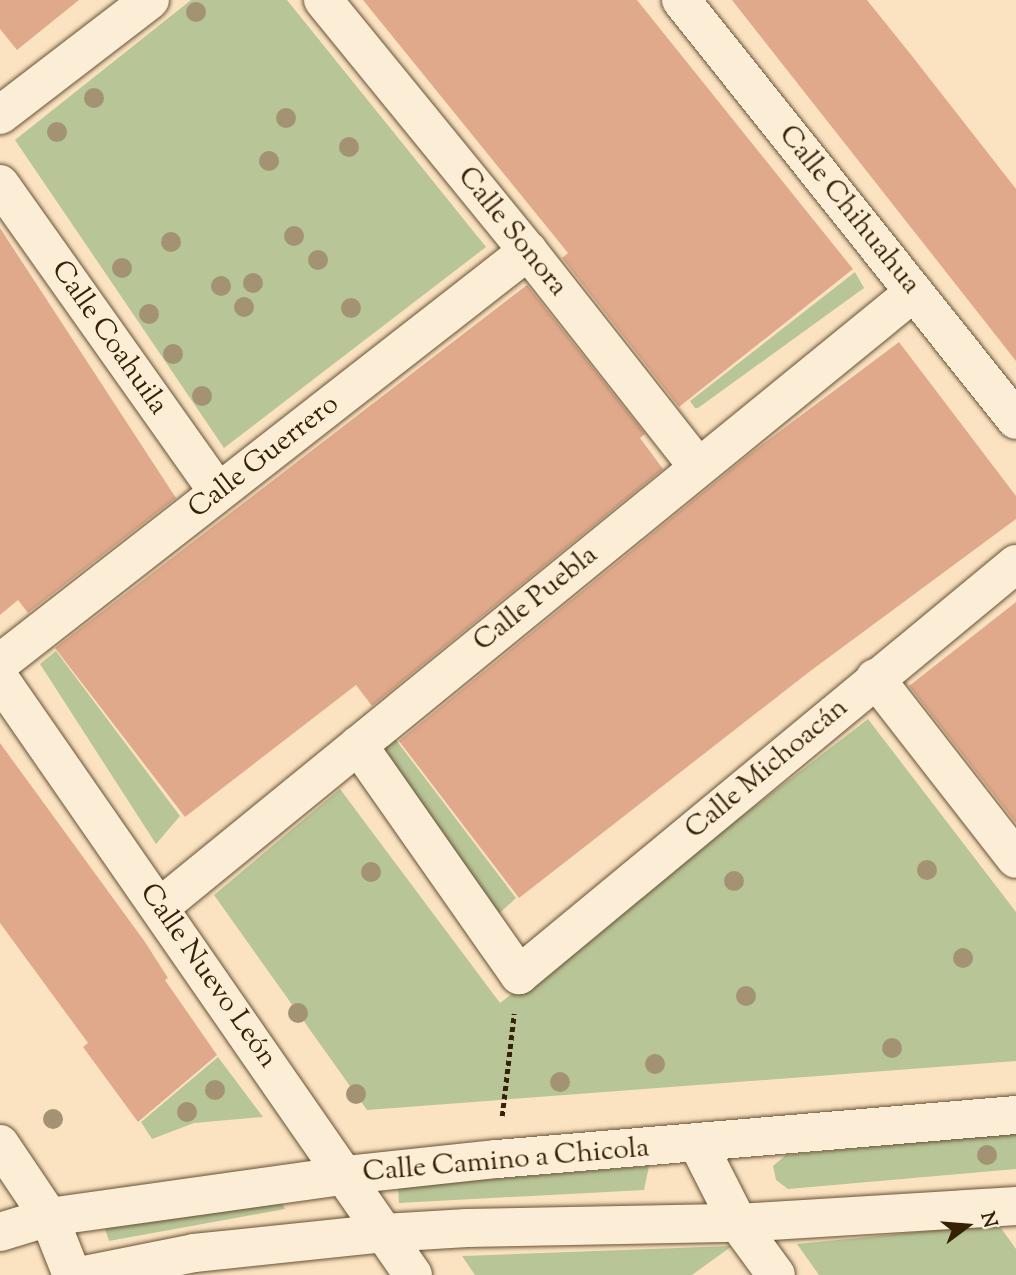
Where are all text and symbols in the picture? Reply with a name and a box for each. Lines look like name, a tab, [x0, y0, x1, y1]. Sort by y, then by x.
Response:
street label: Calle Chihuahua	[771, 119, 927, 301]
street label: Calle Sonora	[450, 161, 574, 303]
street label: Calle Coahuila	[44, 254, 174, 422]
street label: Calle Guerrero	[182, 388, 346, 526]
street label: Calle Puebla	[467, 539, 605, 659]
street label: Calle Michoacán	[679, 691, 855, 847]
street label: Calle Nuevo León	[132, 877, 284, 1075]
street label: Calle Camino a Chicola	[361, 1132, 651, 1190]
north arrow	[932, 1191, 1002, 1261]
text: N	[973, 1209, 1003, 1231]

